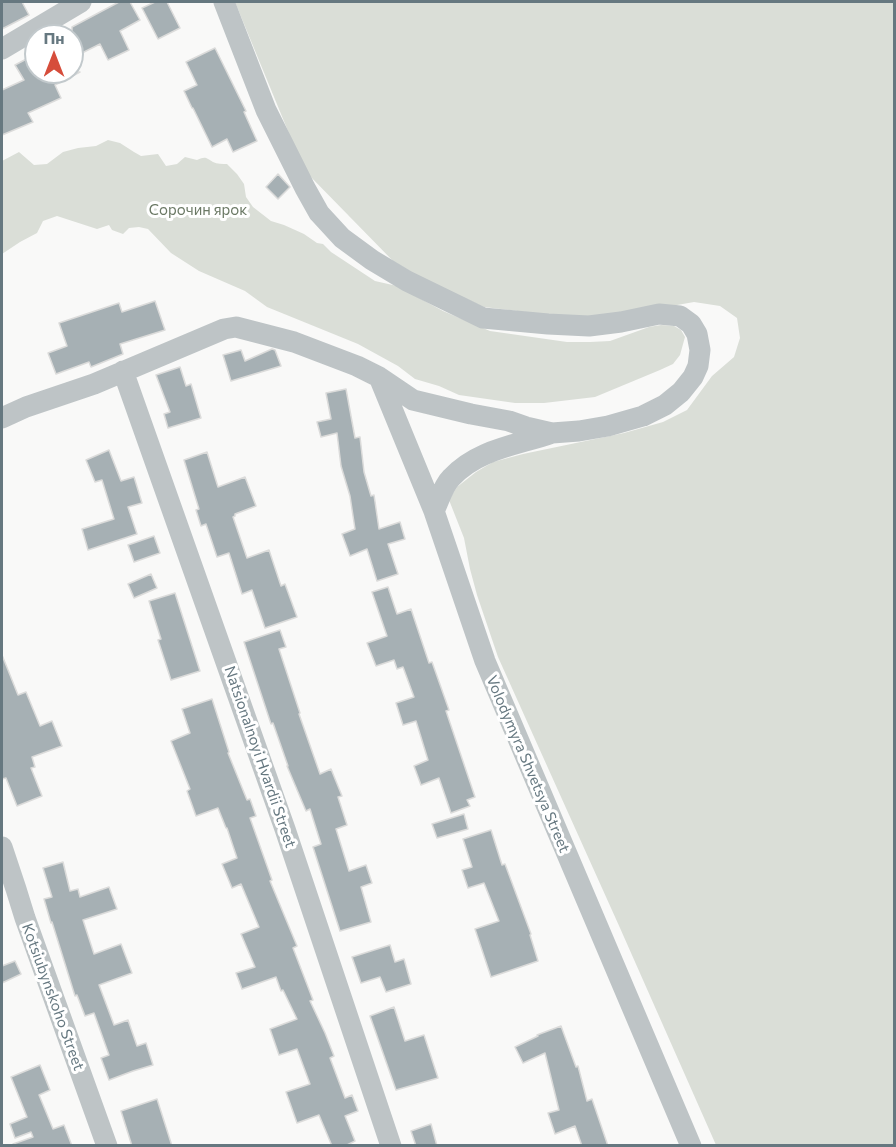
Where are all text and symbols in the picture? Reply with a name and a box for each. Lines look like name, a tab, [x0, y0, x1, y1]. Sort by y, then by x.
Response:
north arrow	[24, 24, 84, 84]
text: Пн	[43, 28, 65, 47]
park label: Сорочин ярок	[149, 201, 247, 219]
street label: Natsionalnoyi Hvardii Street	[220, 664, 300, 850]
street label: Volodymyra Shvetsya Street	[482, 673, 574, 855]
street label: Kotsiubynskoho Street	[18, 921, 88, 1073]

